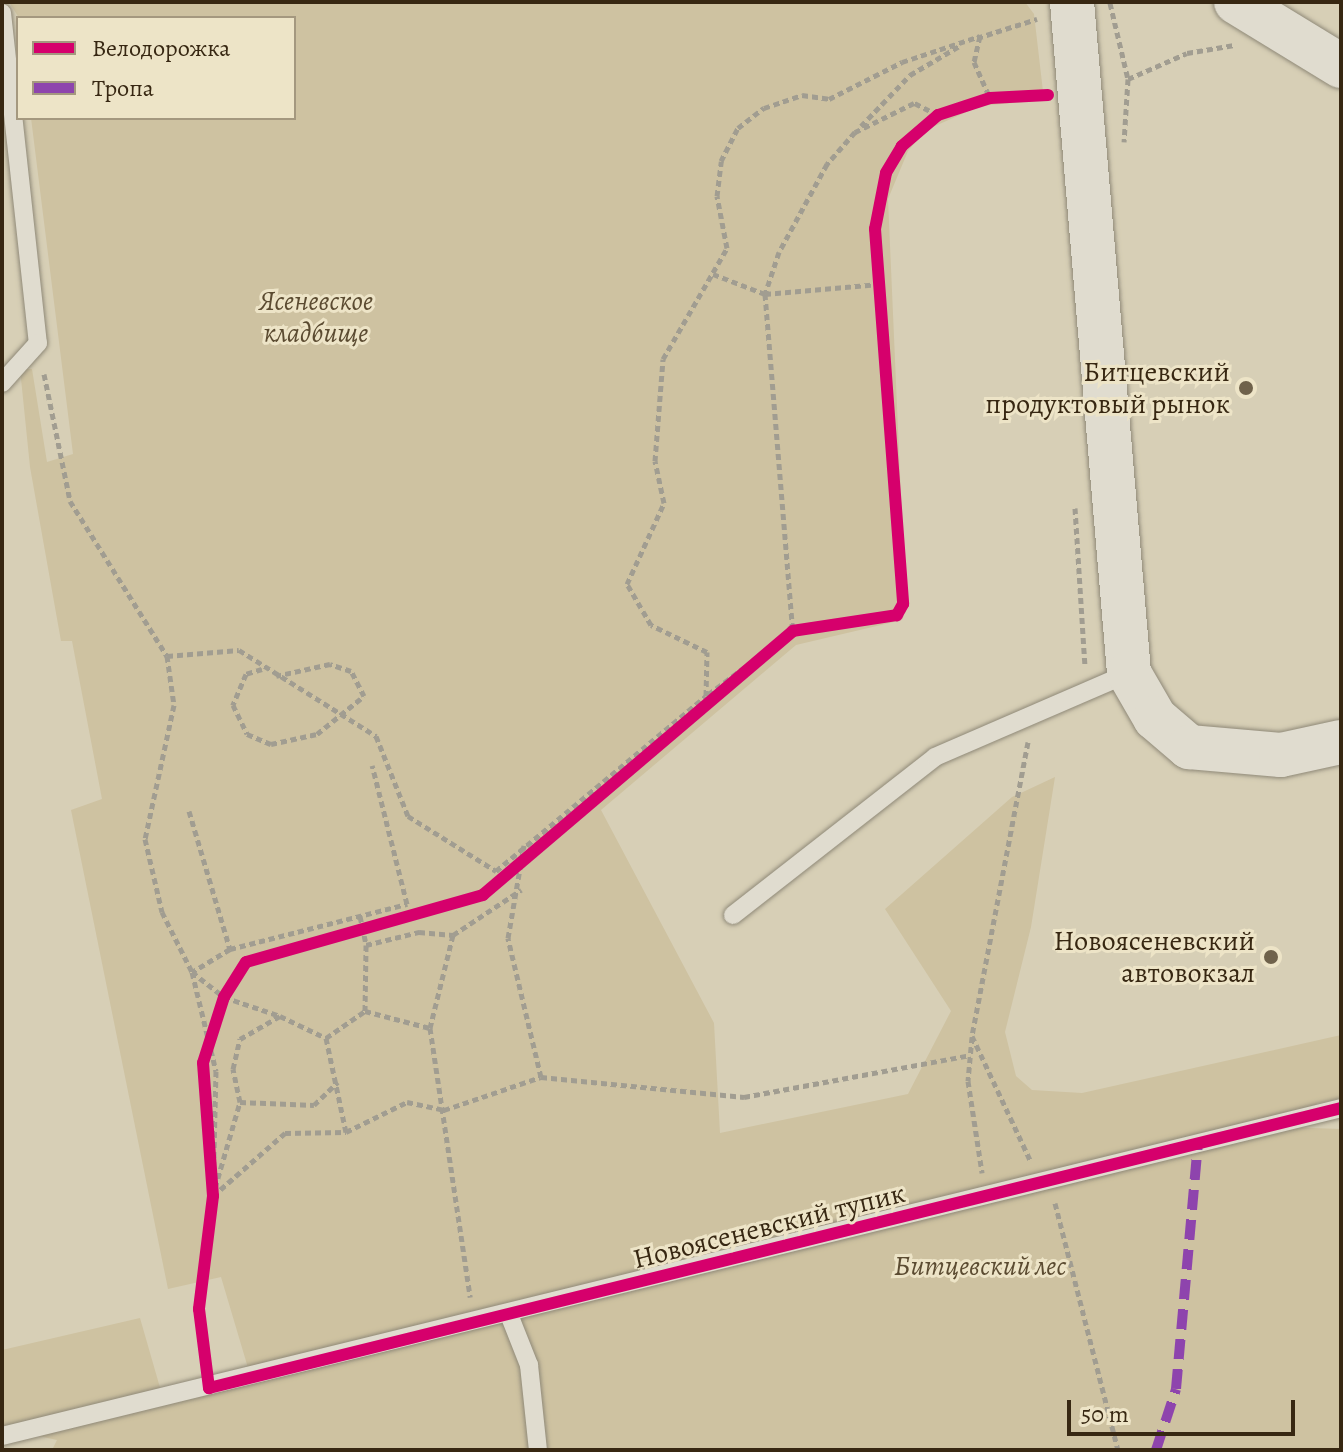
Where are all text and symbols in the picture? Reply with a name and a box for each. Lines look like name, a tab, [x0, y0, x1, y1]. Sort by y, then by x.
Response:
legend	[16, 16, 296, 120]
text: Велодорожка	[92, 32, 230, 64]
text: Тропа	[92, 72, 154, 104]
park label: Ясеневское кладбище	[259, 284, 373, 350]
place label: Битцевский продуктовый рынок	[985, 355, 1230, 421]
marker: Битцевский продуктовый рынок	[1237, 379, 1255, 397]
place label: Новоясеневский автовокзал	[1054, 924, 1255, 990]
marker: Новоясеневский автовокзал	[1262, 948, 1280, 966]
street label: Новоясеневский тупик	[630, 1176, 908, 1276]
park label: Битцевский лес	[894, 1249, 1066, 1283]
scale bar	[1071, 1384, 1299, 1434]
text: 50 m	[1081, 1398, 1129, 1430]

